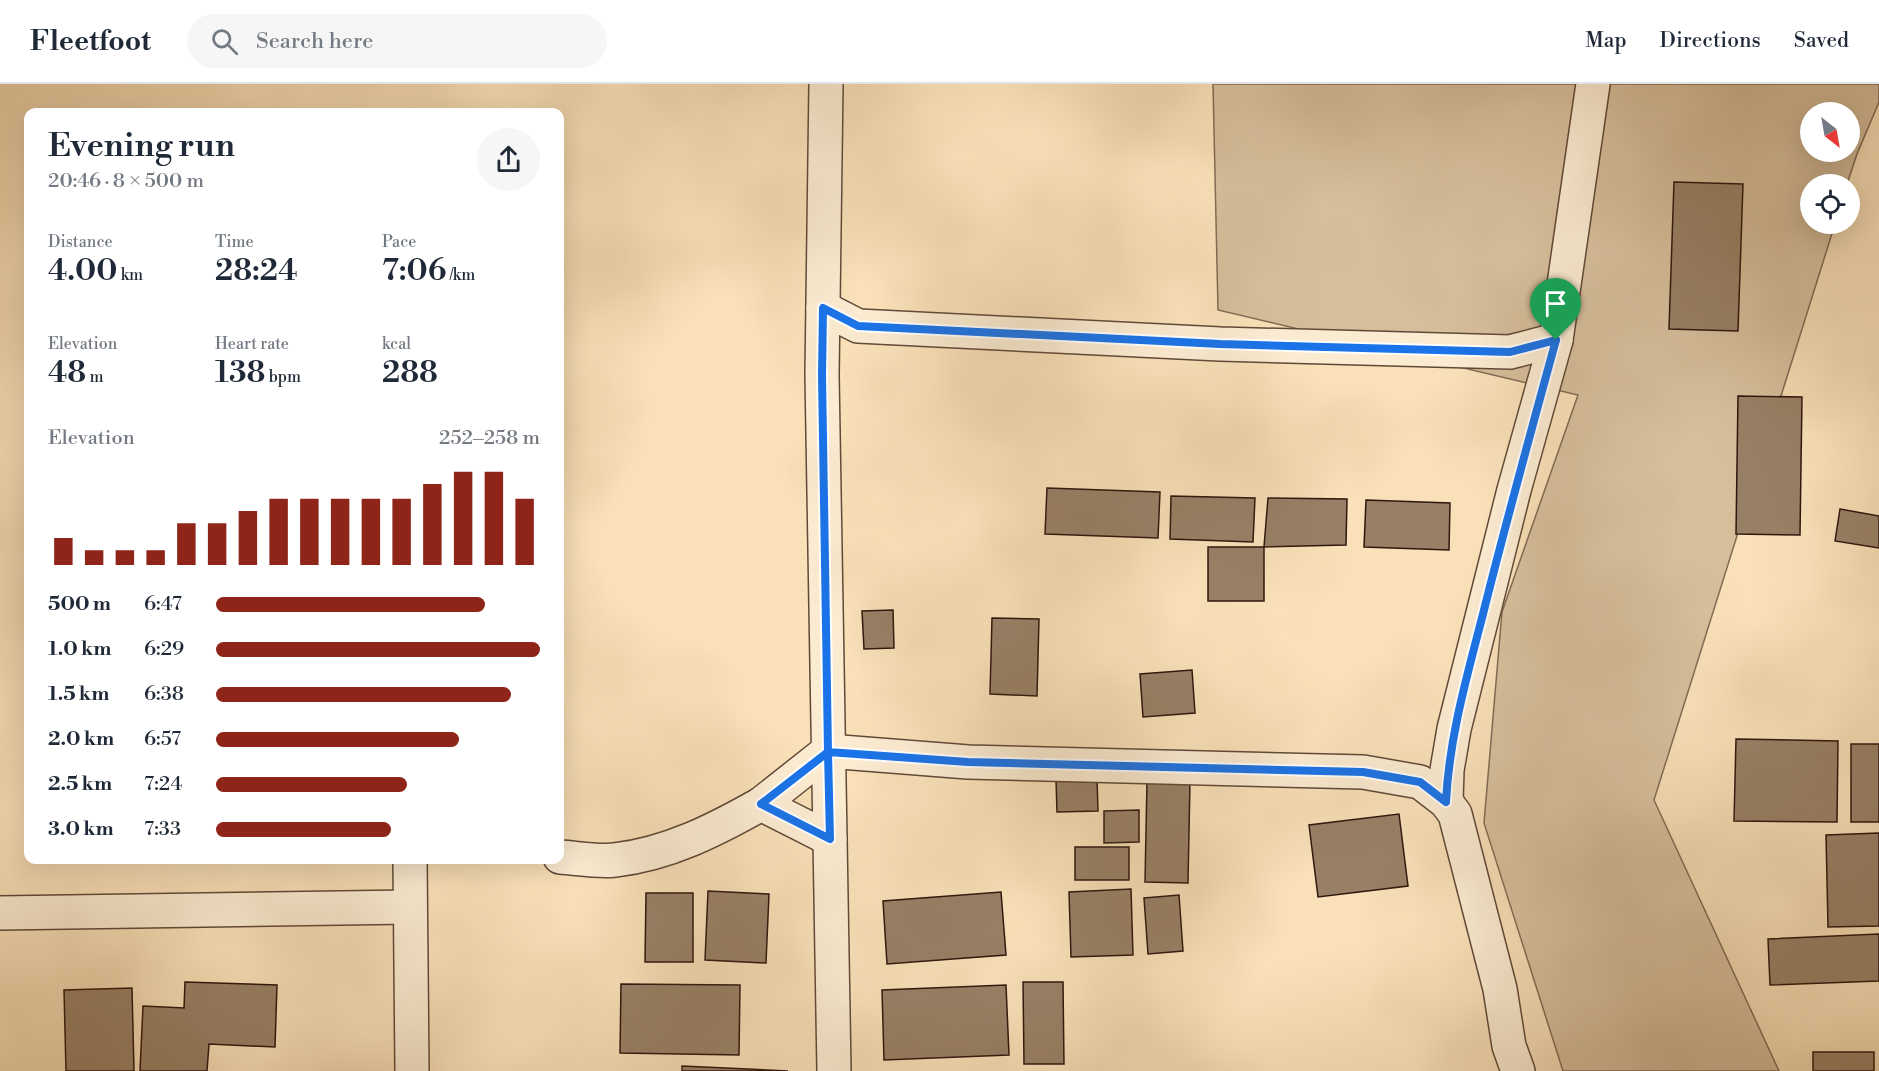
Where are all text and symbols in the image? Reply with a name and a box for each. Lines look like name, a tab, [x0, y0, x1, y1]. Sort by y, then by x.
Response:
search box	[187, 14, 607, 68]
text: Fleetfoot	[30, 24, 151, 59]
icon: search	[208, 25, 241, 58]
text: Search here	[256, 28, 373, 55]
text: Map	[1585, 28, 1627, 54]
text: Directions	[1660, 28, 1761, 54]
text: Saved	[1794, 28, 1849, 54]
north arrow	[1800, 102, 1860, 162]
map controls	[1800, 102, 1860, 234]
text: Evening run	[48, 126, 235, 167]
button: share	[477, 128, 540, 191]
text: 20:46 · 8 × 500 m	[48, 169, 204, 194]
button: locate	[1800, 174, 1860, 234]
text: Distance	[48, 232, 113, 252]
text: Time	[215, 232, 254, 252]
text: Pace	[382, 232, 416, 252]
text: 4.00	[48, 252, 117, 290]
text: 28:24	[215, 252, 298, 290]
text: 7:06	[382, 252, 446, 290]
text: km	[117, 265, 143, 285]
text: /km	[446, 265, 475, 285]
pin	[1530, 278, 1581, 340]
icon: arrive	[1539, 287, 1572, 320]
text: Elevation	[48, 334, 117, 354]
text: Heart rate	[215, 334, 289, 354]
text: kcal	[382, 334, 411, 354]
text: 48	[48, 354, 86, 392]
text: 138	[215, 354, 265, 392]
text: 288	[382, 354, 438, 392]
text: m	[86, 367, 104, 387]
text: bpm	[265, 367, 301, 387]
text: Elevation	[48, 426, 135, 451]
text: 252–258 m	[439, 426, 540, 451]
text: 500 m	[48, 592, 111, 617]
text: 6:47	[144, 592, 182, 617]
text: 1.0 km	[48, 637, 112, 662]
text: 6:29	[144, 637, 184, 662]
text: 1.5 km	[48, 682, 109, 707]
text: 6:38	[144, 682, 184, 707]
text: 2.0 km	[48, 727, 114, 752]
text: 6:57	[144, 727, 181, 752]
text: 2.5 km	[48, 772, 112, 797]
text: 7:24	[144, 772, 182, 797]
text: 3.0 km	[48, 817, 114, 842]
text: 7:33	[144, 817, 181, 842]

